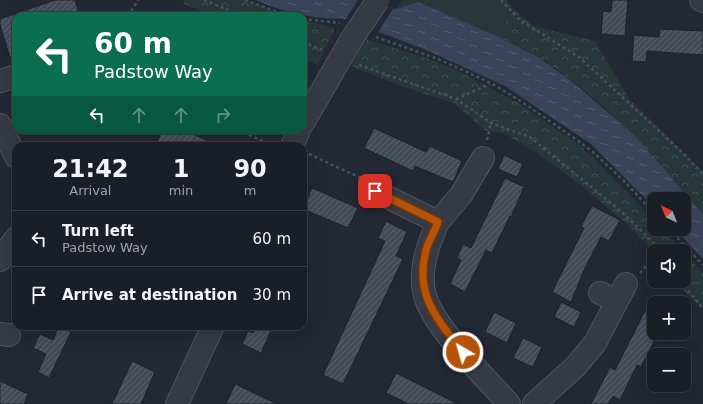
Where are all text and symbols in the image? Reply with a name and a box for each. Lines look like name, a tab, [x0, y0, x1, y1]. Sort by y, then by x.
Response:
text: 60 m	[94, 27, 172, 60]
icon: left	[28, 28, 80, 80]
text: Padstow Way	[94, 61, 213, 82]
icon: left	[86, 104, 108, 126]
icon: ahead	[128, 104, 150, 126]
icon: ahead	[170, 104, 192, 126]
icon: right	[212, 104, 234, 126]
text: 21:42	[52, 155, 129, 183]
text: 1	[173, 155, 189, 183]
text: 90	[233, 155, 267, 183]
pin	[358, 174, 392, 208]
icon: arrive	[364, 180, 386, 202]
text: Arrival	[69, 183, 111, 198]
text: min	[169, 183, 193, 198]
text: m	[244, 183, 256, 198]
north arrow	[647, 192, 691, 236]
map controls	[647, 192, 691, 392]
text: Turn left	[62, 222, 134, 240]
icon: left	[28, 228, 50, 250]
text: 60 m	[253, 230, 291, 248]
text: Padstow Way	[62, 240, 148, 255]
button: sound	[647, 244, 691, 288]
icon: arrive	[28, 284, 50, 306]
text: Arrive at destination	[62, 286, 237, 304]
text: 30 m	[253, 286, 291, 304]
button: +	[647, 296, 691, 340]
position arrow	[442, 331, 484, 373]
button: −	[647, 348, 691, 392]

